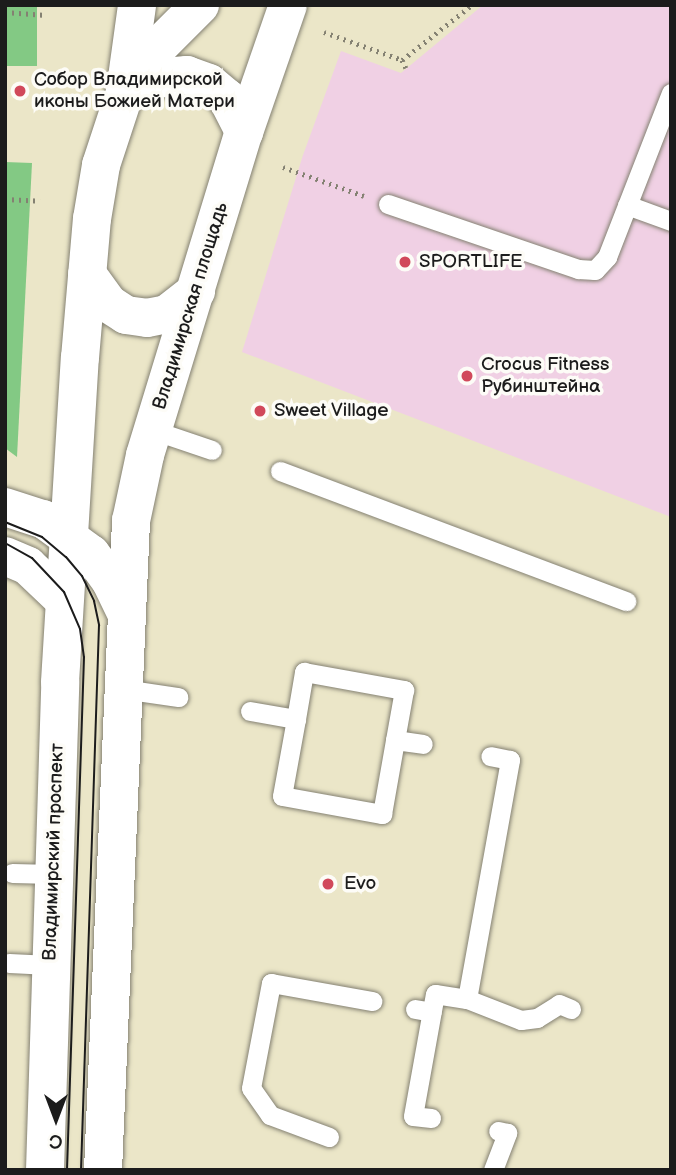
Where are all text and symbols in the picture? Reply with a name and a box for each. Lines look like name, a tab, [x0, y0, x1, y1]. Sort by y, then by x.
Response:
place label: Собор Владимирской иконы Божией Матери	[34, 69, 235, 113]
marker: Собор Владимирской иконы Божией Матери	[12, 83, 28, 99]
street label: Владимирская площадь	[149, 200, 233, 412]
place label: SPORTLIFE	[419, 251, 523, 273]
marker: SPORTLIFE	[397, 254, 413, 270]
place label: Crocus Fitness Рубинштейна	[481, 354, 609, 398]
marker: Crocus Fitness Рубинштейна	[459, 368, 475, 384]
place label: Sweet Village	[274, 400, 389, 422]
marker: Sweet Village	[252, 403, 268, 419]
street label: Владимирский проспект	[39, 743, 69, 961]
place label: Evo	[344, 873, 376, 895]
marker: Evo	[318, 874, 338, 894]
north arrow	[21, 1084, 91, 1154]
text: С	[49, 1129, 63, 1152]

